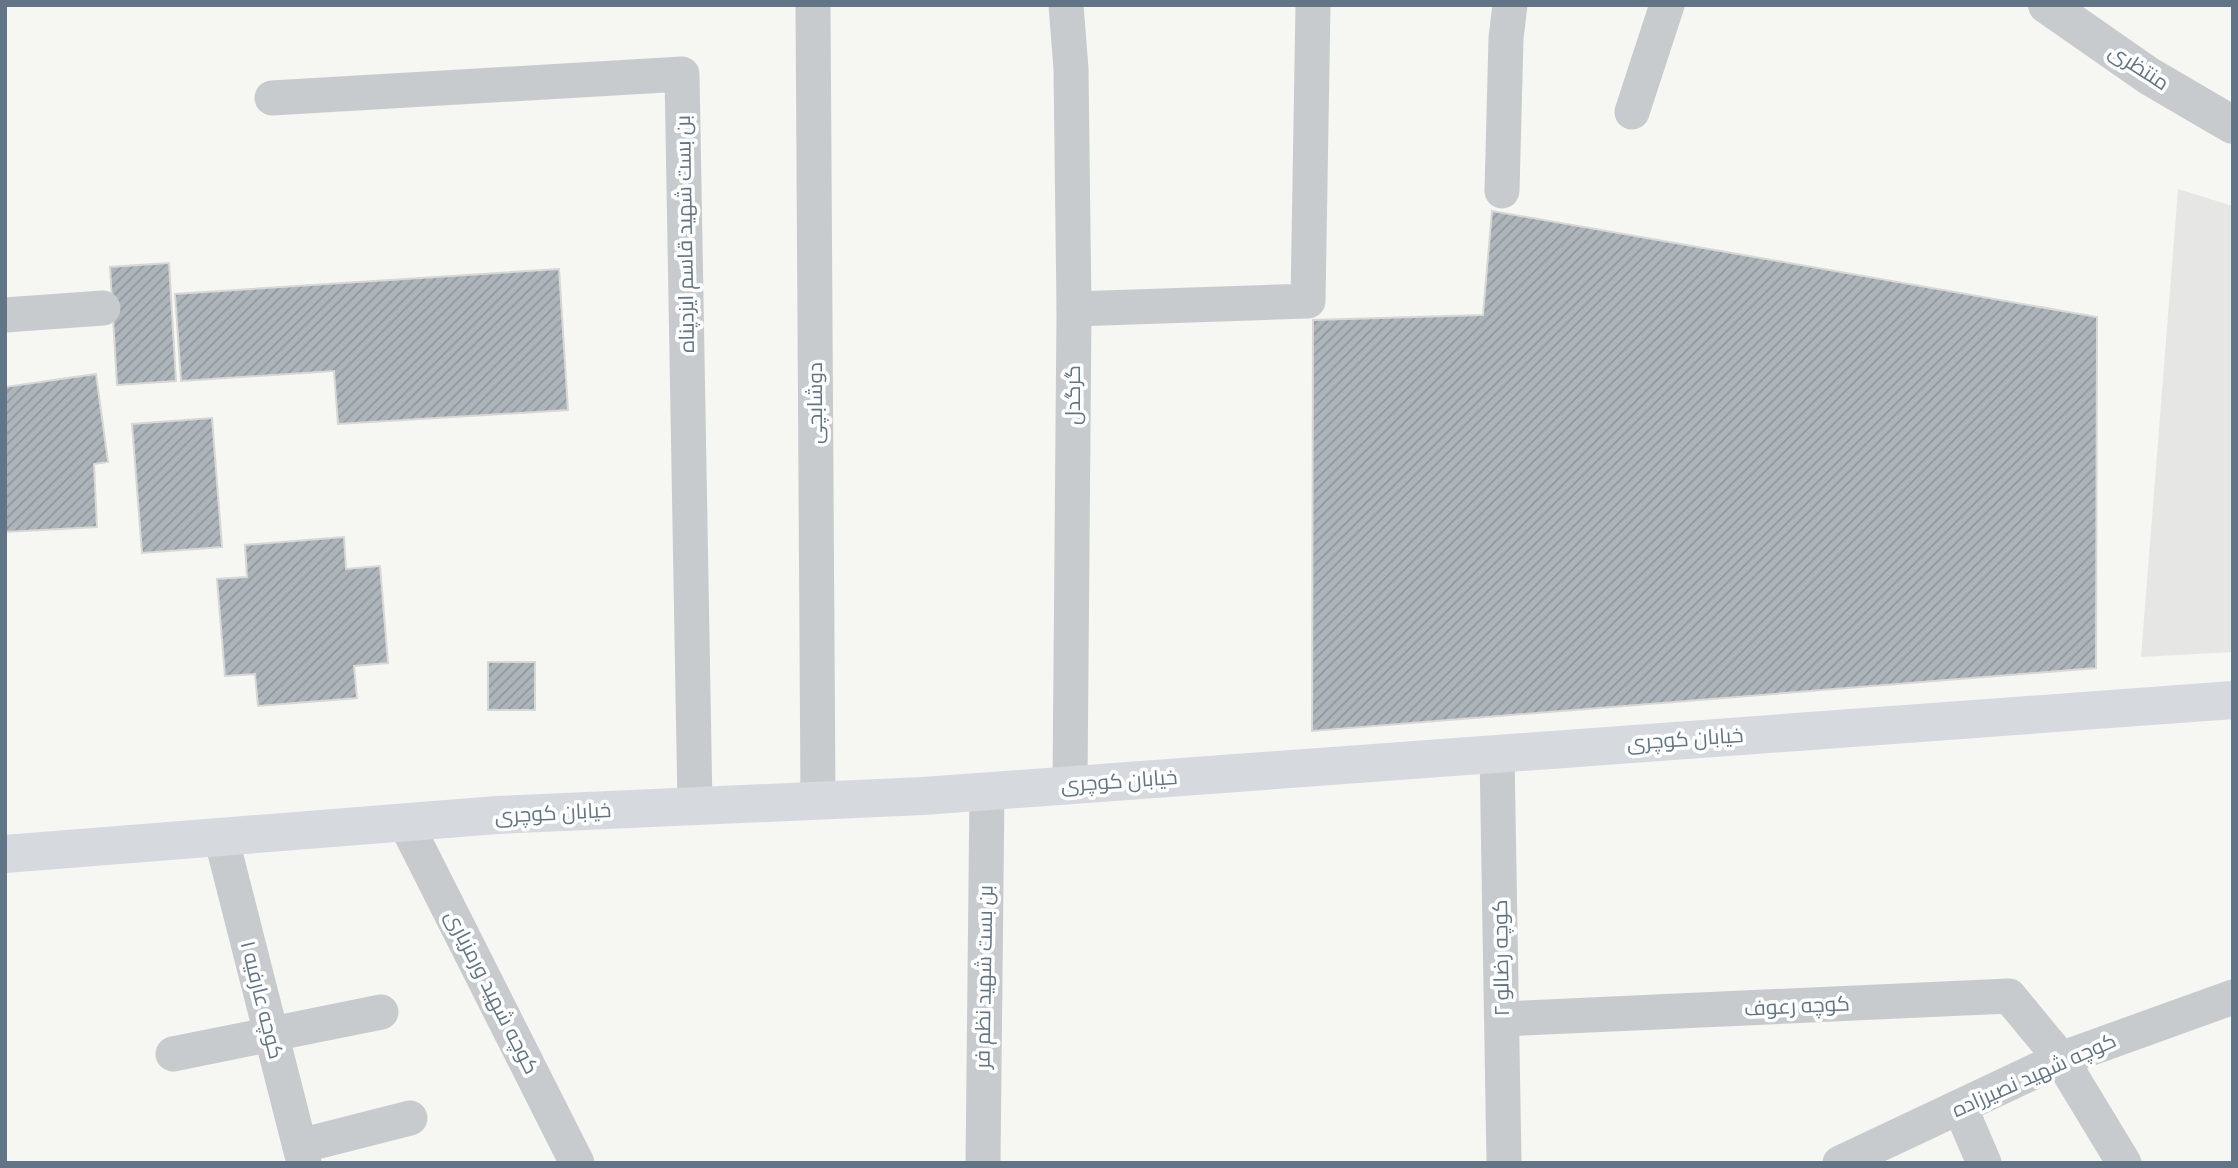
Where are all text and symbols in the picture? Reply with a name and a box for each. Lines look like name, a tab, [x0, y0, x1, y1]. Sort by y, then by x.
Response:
street label: منتظری	[2104, 39, 2174, 96]
street label: بن بست شهید قاسم ایزدپناه	[671, 115, 701, 353]
street label: دوشابچی	[803, 362, 829, 444]
street label: گرگدل	[1061, 365, 1086, 425]
street label: خیابان کوچری	[1626, 723, 1744, 757]
street label: خیابان کوچری	[1060, 765, 1178, 799]
street label: خیابان کوچری	[494, 798, 612, 830]
street label: بن بست شهید نظم فر	[970, 885, 1000, 1070]
street label: کوچه رضالو ۲	[1488, 899, 1516, 1017]
street label: کوچه شهید ورمزیاری	[439, 906, 544, 1079]
street label: کوچه عارفیه ۱	[234, 939, 288, 1062]
street label: کوچه رعوف	[1744, 991, 1851, 1023]
street label: کوچه شهید نصیرزاده	[1948, 1028, 2121, 1124]

